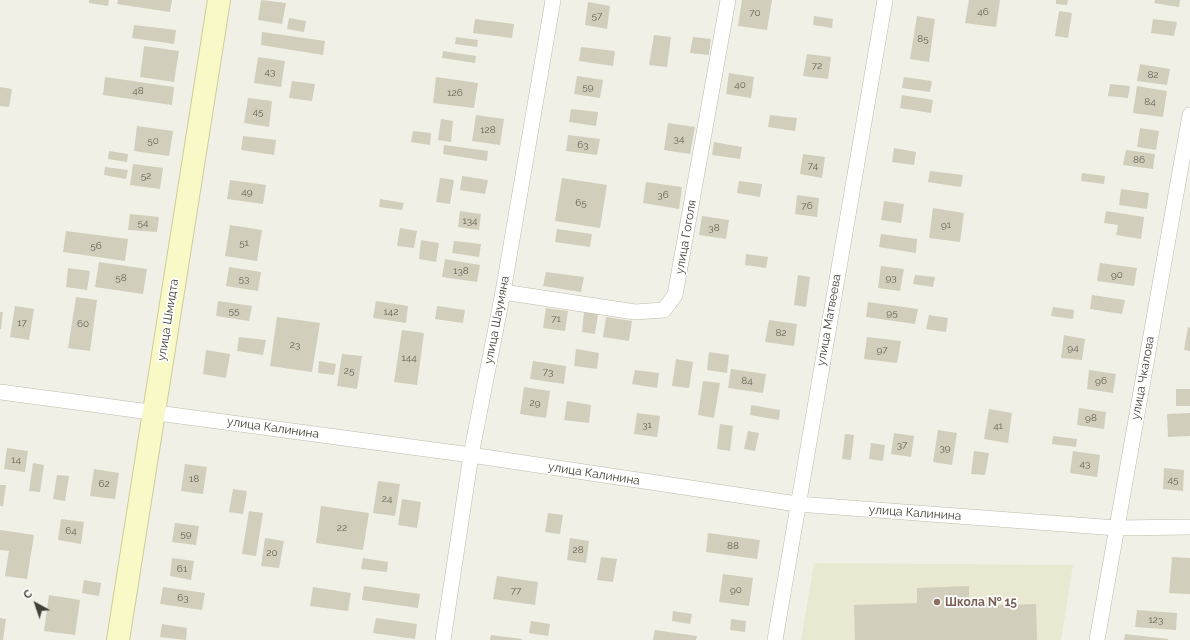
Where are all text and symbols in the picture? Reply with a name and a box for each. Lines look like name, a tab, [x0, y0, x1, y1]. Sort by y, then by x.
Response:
house number: 46	[977, 6, 989, 18]
house number: 70	[749, 7, 761, 19]
house number: 57	[592, 10, 602, 22]
house number: 85	[917, 33, 929, 45]
house number: 72	[812, 60, 822, 72]
house number: 43	[265, 66, 275, 78]
house number: 82	[1147, 69, 1159, 81]
house number: 40	[734, 79, 746, 91]
house number: 59	[582, 81, 594, 93]
house number: 48	[132, 85, 144, 97]
house number: 126	[447, 87, 463, 99]
house number: 84	[1144, 96, 1156, 108]
house number: 45	[253, 106, 263, 118]
house number: 128	[480, 124, 496, 136]
house number: 34	[674, 133, 684, 145]
house number: 50	[147, 135, 159, 147]
house number: 63	[577, 139, 589, 151]
house number: 86	[1133, 154, 1145, 166]
house number: 74	[808, 160, 818, 172]
house number: 52	[141, 170, 151, 182]
house number: 49	[241, 186, 253, 198]
house number: 36	[657, 189, 669, 201]
house number: 65	[575, 197, 587, 209]
street label: улица Гоголя	[672, 199, 700, 275]
house number: 76	[801, 200, 813, 212]
house number: 134	[462, 215, 478, 227]
house number: 54	[138, 217, 148, 229]
house number: 91	[941, 219, 951, 231]
house number: 38	[708, 222, 720, 234]
house number: 51	[239, 237, 249, 249]
house number: 56	[90, 240, 102, 252]
house number: 138	[453, 265, 469, 277]
house number: 90	[1111, 269, 1123, 281]
house number: 58	[115, 272, 127, 284]
house number: 93	[885, 272, 897, 284]
house number: 53	[239, 273, 249, 285]
street label: улица Матвеева	[814, 273, 844, 367]
street label: улица Шаумяна	[481, 275, 513, 365]
street label: улица Шмидта	[154, 278, 182, 362]
house number: 55	[229, 305, 239, 317]
house number: 142	[384, 306, 398, 318]
house number: 95	[886, 307, 898, 319]
house number: 71	[551, 313, 561, 325]
house number: 17	[17, 317, 27, 329]
house number: 60	[77, 318, 89, 330]
house number: 82	[775, 327, 787, 339]
street label: улица Чкалова	[1129, 335, 1157, 421]
house number: 23	[290, 339, 300, 351]
house number: 94	[1067, 342, 1079, 354]
house number: 97	[876, 344, 888, 356]
house number: 144	[401, 352, 417, 364]
house number: 25	[344, 365, 354, 377]
house number: 73	[543, 366, 553, 378]
house number: 84	[741, 375, 753, 387]
house number: 96	[1095, 375, 1107, 387]
house number: 29	[529, 397, 541, 409]
house number: 98	[1085, 412, 1097, 424]
street label: улица Калинина	[226, 414, 320, 442]
house number: 31	[642, 419, 652, 431]
house number: 41	[993, 420, 1003, 432]
house number: 37	[897, 439, 907, 451]
house number: 39	[939, 442, 951, 454]
house number: 14	[11, 454, 21, 466]
house number: 43	[1080, 458, 1090, 470]
street label: улица Калинина	[547, 460, 641, 488]
house number: 18	[189, 473, 199, 485]
house number: 45	[1168, 474, 1178, 486]
house number: 62	[98, 478, 110, 490]
house number: 24	[382, 493, 392, 505]
street label: улица Калинина	[868, 503, 962, 523]
house number: 22	[337, 522, 347, 534]
house number: 64	[65, 525, 77, 537]
house number: 59	[180, 528, 192, 540]
house number: 88	[727, 540, 739, 552]
house number: 28	[572, 544, 584, 556]
house number: 20	[266, 547, 278, 559]
house number: 61	[177, 563, 187, 575]
north arrow	[16, 584, 56, 624]
house number: 90	[730, 584, 742, 596]
house number: 77	[511, 585, 521, 597]
text: С	[21, 587, 35, 602]
house number: 63	[177, 592, 189, 604]
place label: Школа № 15	[945, 595, 1017, 609]
marker: Школа № 15	[932, 597, 942, 607]
house number: 123	[1149, 614, 1163, 626]

